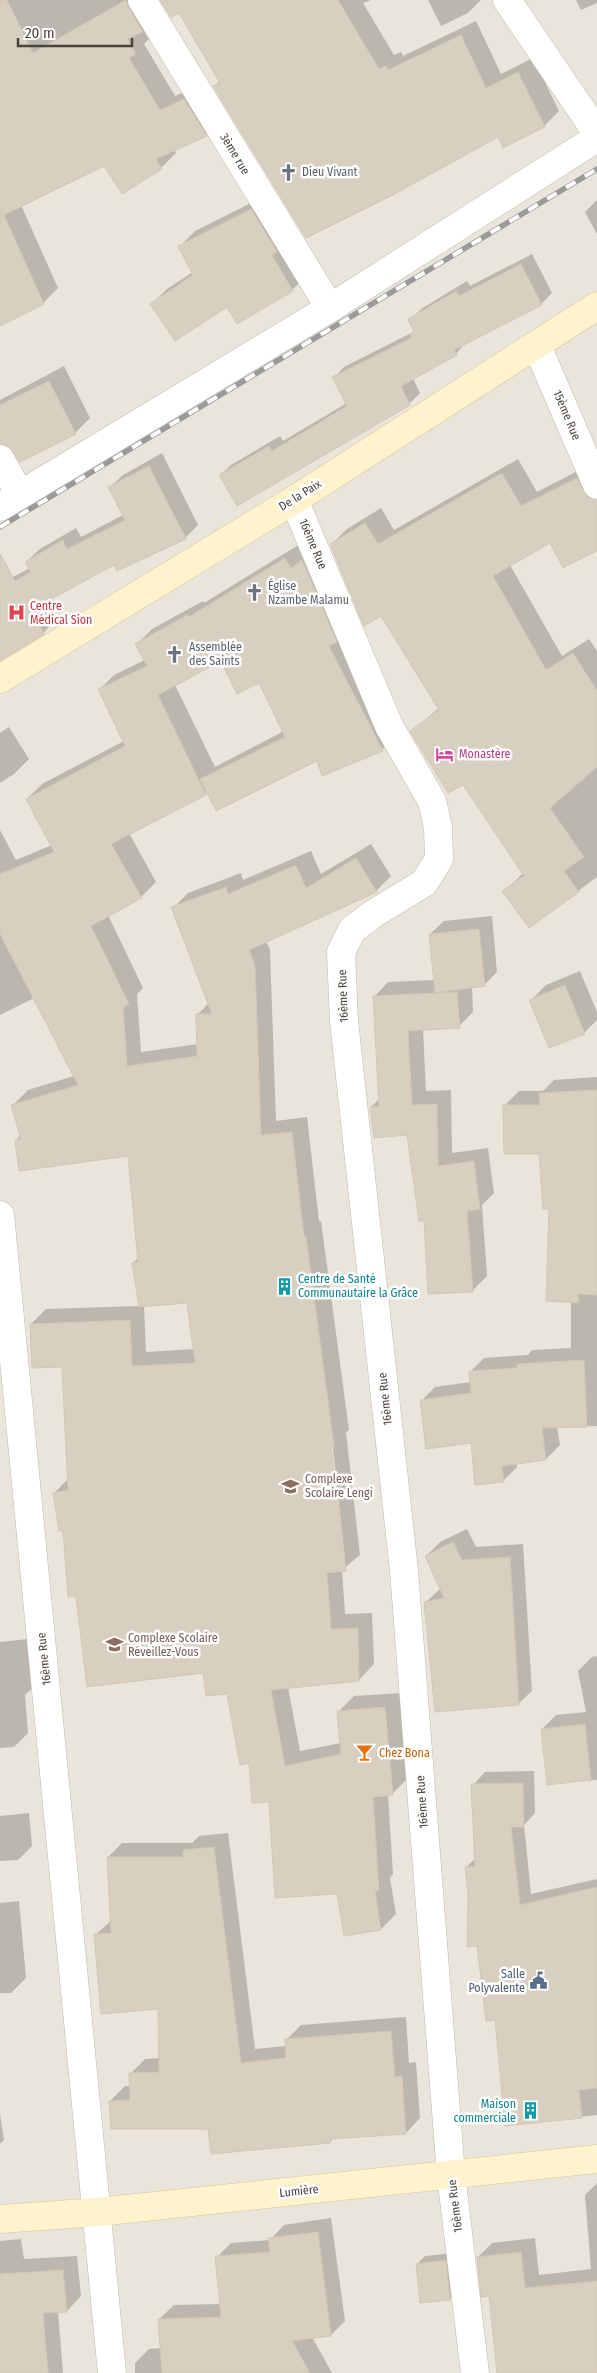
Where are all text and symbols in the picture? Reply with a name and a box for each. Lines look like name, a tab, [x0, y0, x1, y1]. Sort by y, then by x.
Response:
scale bar	[18, 15, 131, 47]
text: 20 m	[25, 24, 55, 42]
street label: 3ème rue	[217, 131, 253, 177]
church icon: Dieu Vivant	[278, 162, 298, 182]
place label: Dieu Vivant	[302, 165, 358, 179]
street label: 15ème Rue	[550, 388, 584, 442]
street label: De la Paix	[276, 476, 324, 513]
street label: 16ème Rue	[296, 517, 330, 571]
place label: Église Nzambe Malamu	[268, 578, 349, 607]
church icon: Église Nzambe Malamu	[244, 583, 264, 603]
place label: Centre Médical Sion	[30, 599, 92, 627]
hospital icon: Centre Médical Sion	[6, 603, 26, 623]
place label: Assemblée des Saints	[189, 640, 242, 668]
church icon: Assemblée des Saints	[165, 644, 185, 664]
hotel icon: Monastère	[435, 744, 455, 764]
place label: Monastère	[459, 747, 511, 761]
street label: 16ème Rue	[335, 969, 351, 1023]
place label: Centre de Santé Communautaire la Grâce	[298, 1272, 418, 1300]
building icon: Centre de Santé Communautaire la Grâce	[274, 1276, 294, 1296]
street label: 16ème Rue	[375, 1372, 395, 1426]
place label: Complexe Scolaire Lengi	[305, 1472, 373, 1500]
school or university icon: Complexe Scolaire Lengi	[281, 1476, 301, 1496]
place label: Complexe Scolaire Réveillez-Vous	[128, 1631, 218, 1659]
street label: 16ème Rue	[34, 1632, 54, 1686]
school or university icon: Complexe Scolaire Réveillez-Vous	[104, 1635, 124, 1655]
bar icon: Chez Bona	[355, 1743, 375, 1763]
place label: Chez Bona	[379, 1746, 430, 1760]
street label: 16ème Rue	[413, 1775, 431, 1829]
place label: Salle Polyvalente	[468, 1967, 525, 1995]
public building icon: Salle Polyvalente	[529, 1971, 549, 1991]
place label: Maison commerciale	[454, 2097, 516, 2125]
building icon: Maison commerciale	[520, 2101, 540, 2121]
street label: 16ème Rue	[445, 2179, 465, 2233]
street label: Lumière	[279, 2182, 319, 2200]

